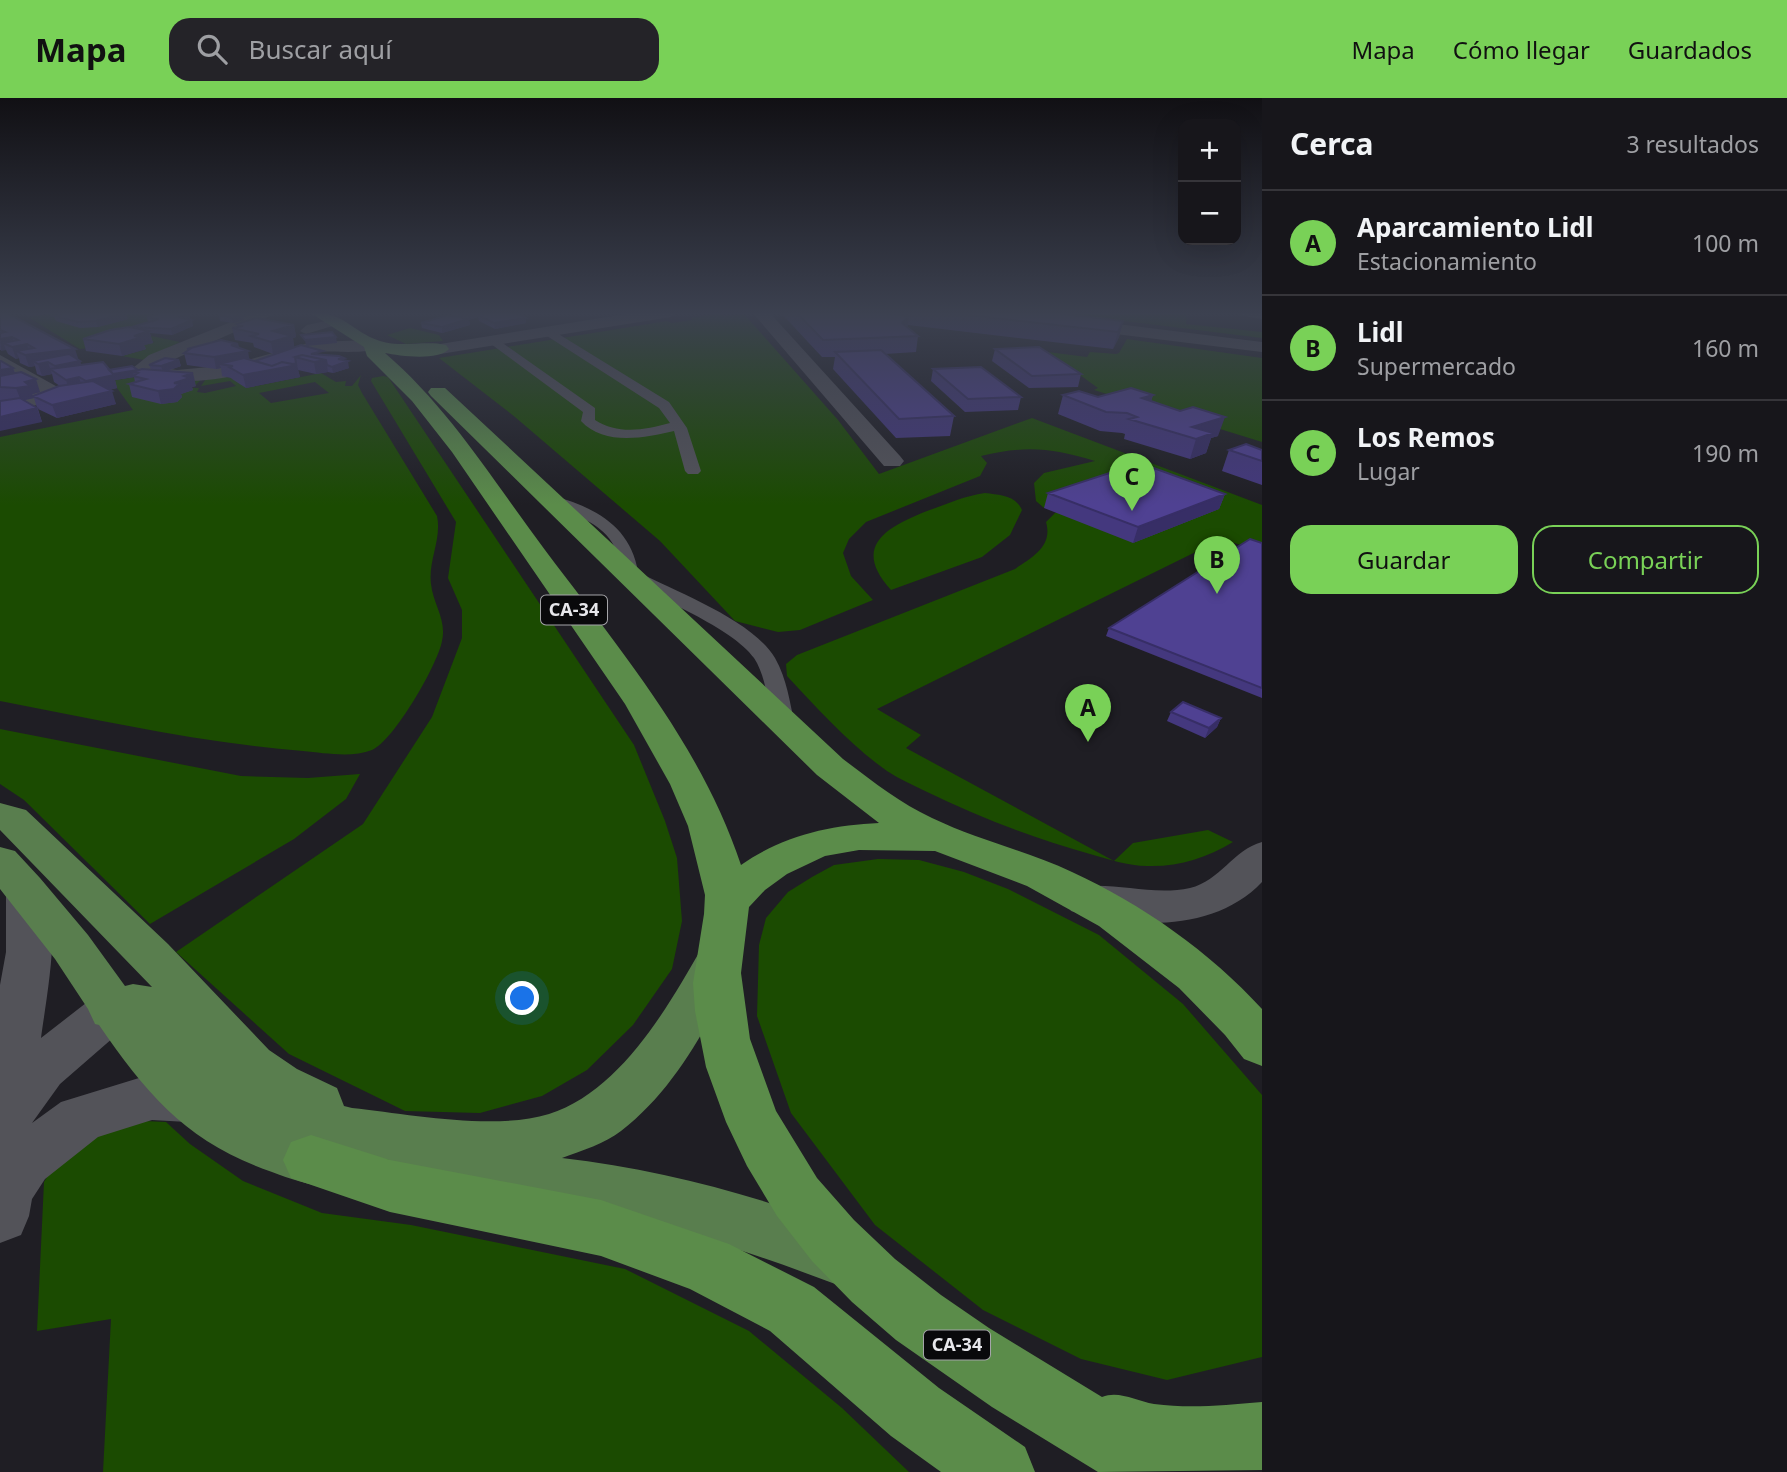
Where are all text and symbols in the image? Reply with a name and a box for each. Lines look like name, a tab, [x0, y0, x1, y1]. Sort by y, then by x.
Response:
search box	[169, 18, 659, 81]
text: Mapa	[35, 27, 127, 72]
icon: search	[193, 30, 231, 68]
text: Buscar aquí	[249, 31, 392, 67]
text: Mapa	[1351, 33, 1415, 66]
text: Cómo llegar	[1453, 33, 1590, 66]
text: Guardados	[1628, 33, 1752, 66]
map controls	[1178, 119, 1241, 245]
button: +	[1178, 119, 1241, 182]
text: Cerca	[1290, 123, 1373, 164]
text: 3 resultados	[1626, 128, 1759, 160]
button: −	[1178, 182, 1241, 245]
text: Aparcamiento Lidl	[1357, 209, 1593, 245]
text: A	[1305, 227, 1321, 259]
text: 100 m	[1692, 227, 1759, 259]
text: Estacionamiento	[1357, 245, 1537, 277]
text: Lidl	[1357, 314, 1404, 350]
text: B	[1305, 332, 1321, 364]
text: 160 m	[1692, 332, 1759, 364]
text: Supermercado	[1357, 350, 1516, 382]
text: Los Remos	[1357, 419, 1495, 455]
text: C	[1306, 437, 1320, 469]
text: 190 m	[1692, 437, 1759, 469]
pin: C	[1109, 453, 1155, 511]
text: Lugar	[1357, 455, 1420, 487]
button: Guardar	[1290, 525, 1518, 594]
button: Compartir	[1532, 525, 1759, 594]
pin: B	[1194, 536, 1240, 594]
road number: CA-34	[541, 596, 607, 624]
pin: A	[1065, 684, 1111, 742]
your location	[505, 981, 539, 1015]
road number: CA-34	[924, 1330, 990, 1360]

